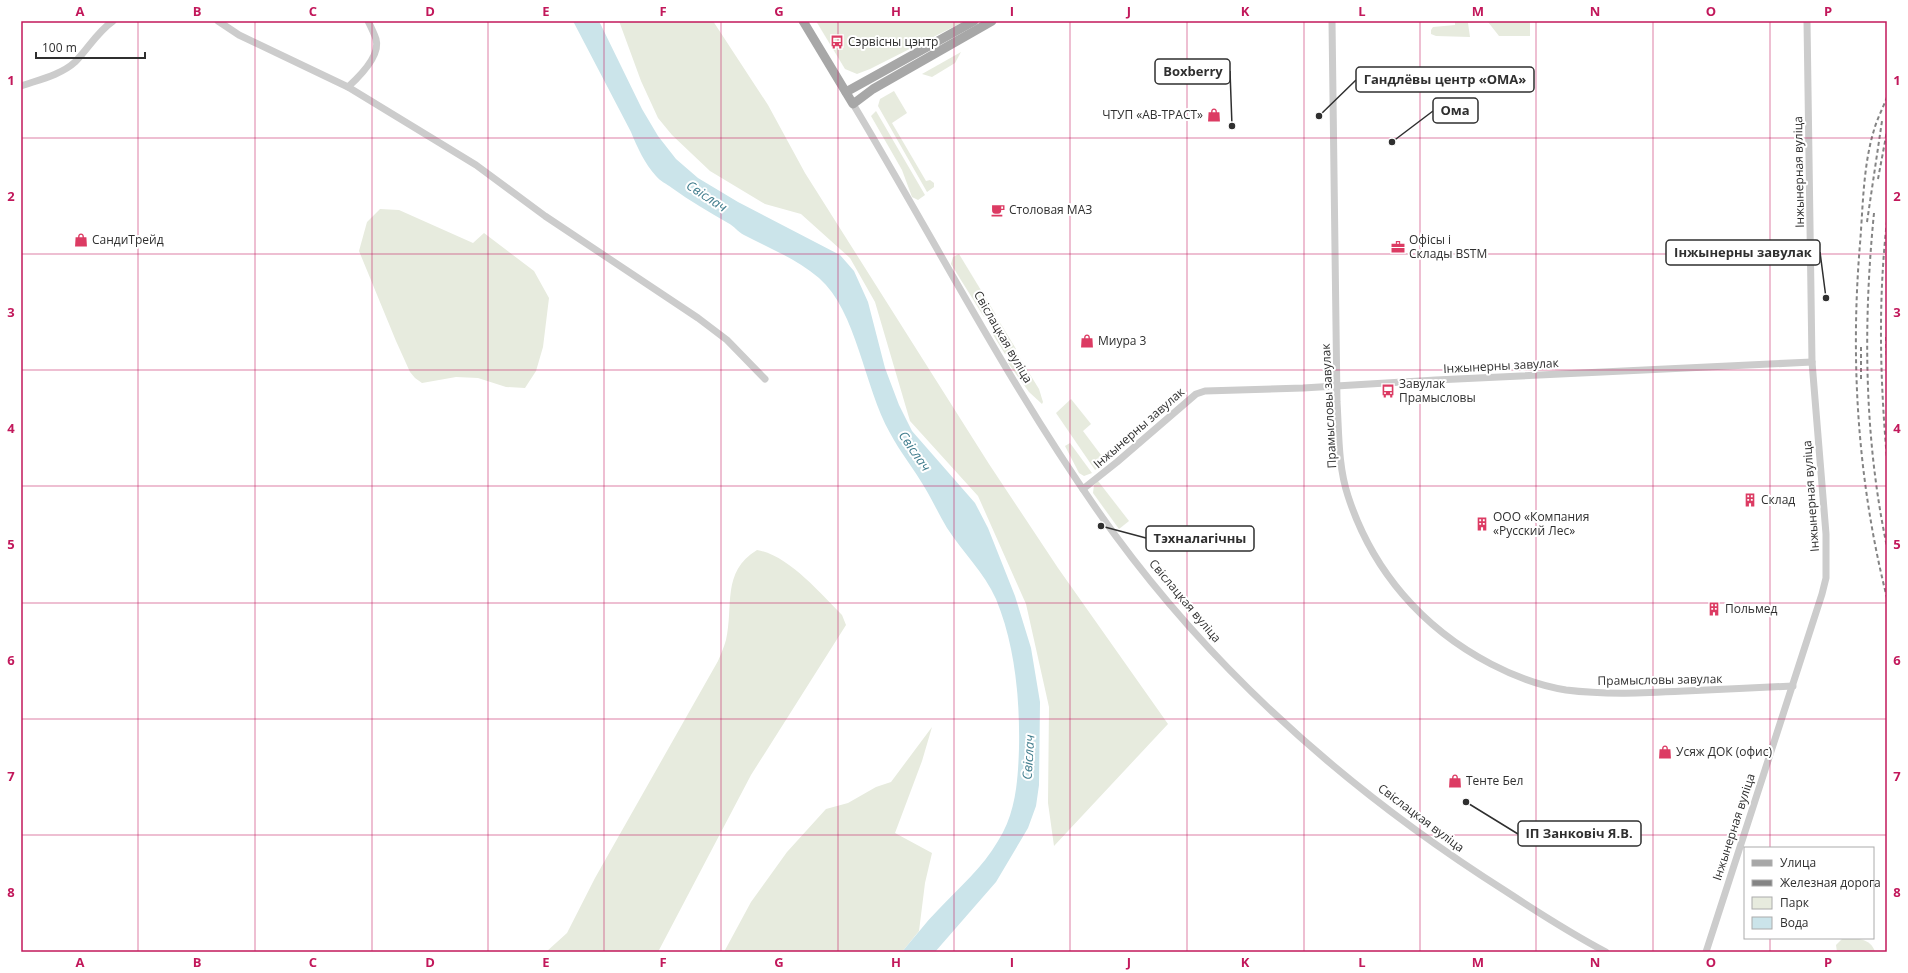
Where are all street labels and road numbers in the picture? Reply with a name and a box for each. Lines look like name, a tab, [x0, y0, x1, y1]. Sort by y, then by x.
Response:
street label: Інжынерная вуліца	[1789, 116, 1808, 228]
street label: Свіслацкая вуліца	[970, 288, 1037, 386]
street label: Прамысловы завулак	[1317, 342, 1340, 469]
street label: Інжынерны завулак	[1443, 354, 1560, 377]
street label: Інжынерны завулак	[1089, 383, 1189, 472]
street label: Інжынерная вуліца	[1798, 440, 1823, 552]
street label: Свіслацкая вуліца	[1145, 555, 1225, 646]
street label: Прамысловы завулак	[1597, 670, 1723, 689]
street label: Інжынерная вуліца	[1708, 771, 1759, 883]
street label: Свіслацкая вуліца	[1375, 780, 1468, 856]

